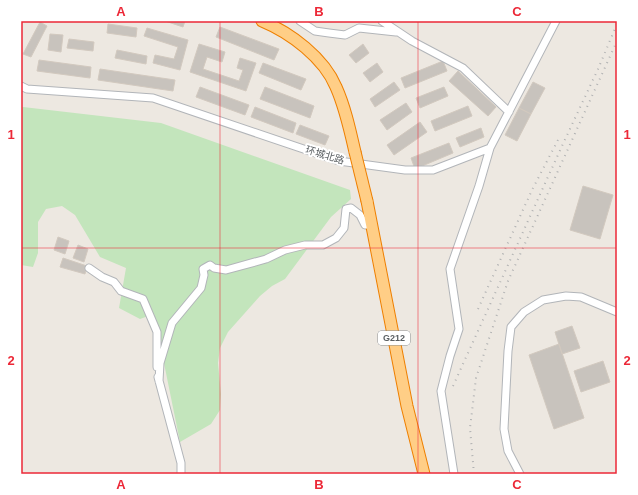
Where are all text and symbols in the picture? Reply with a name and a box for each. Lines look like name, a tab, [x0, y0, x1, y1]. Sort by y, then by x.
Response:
text: A	[116, 4, 126, 19]
text: B	[314, 4, 324, 19]
text: C	[512, 4, 522, 19]
text: 1	[7, 127, 15, 142]
text: 1	[623, 127, 631, 142]
street label: 环城北路	[304, 144, 346, 166]
road number: G212	[378, 331, 410, 345]
text: 2	[7, 353, 15, 368]
text: 2	[623, 353, 631, 368]
text: A	[116, 477, 126, 492]
text: B	[314, 477, 324, 492]
text: C	[512, 477, 522, 492]

